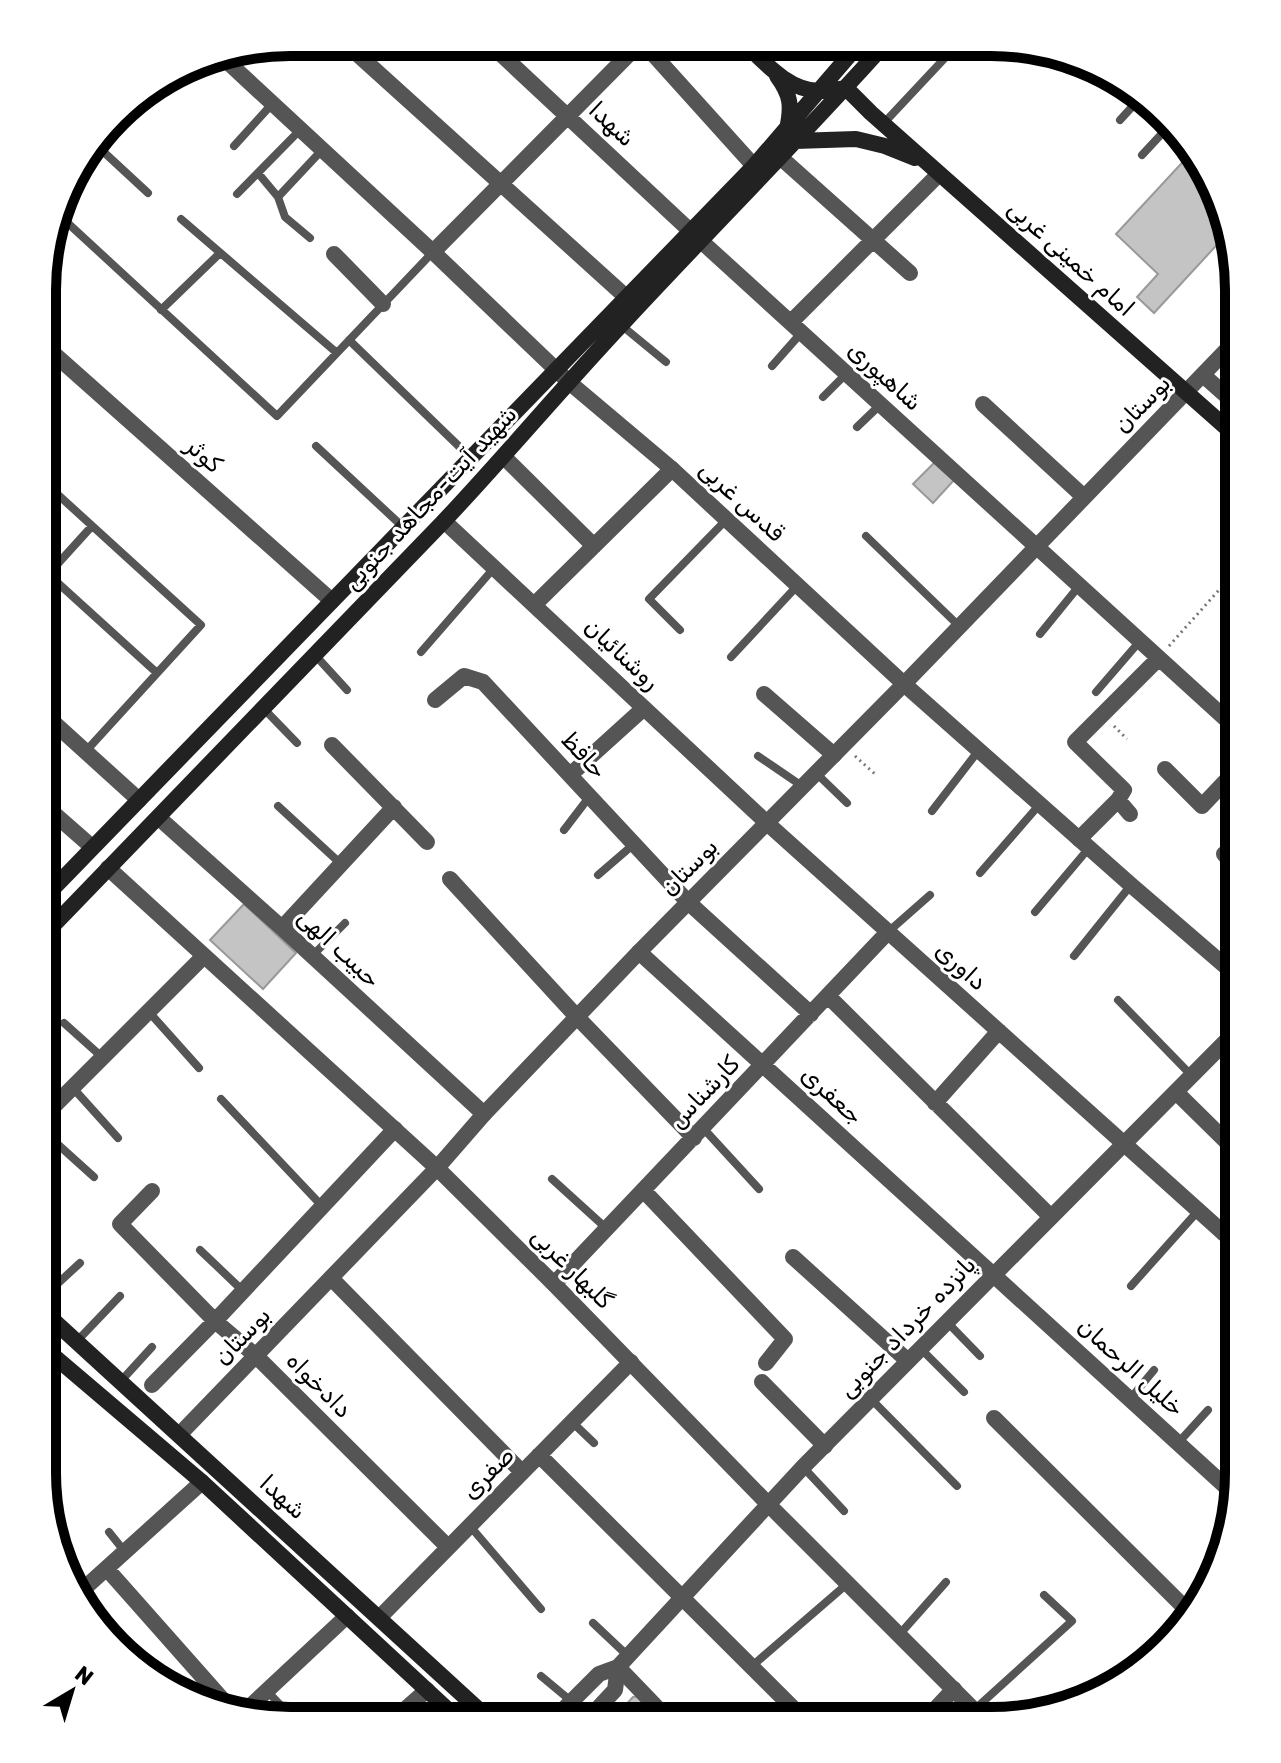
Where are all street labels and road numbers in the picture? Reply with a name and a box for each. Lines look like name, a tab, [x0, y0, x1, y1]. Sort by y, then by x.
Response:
street label: شهدا	[583, 96, 641, 152]
street label: امام خمینی غربی	[1001, 194, 1140, 324]
street label: شاهپوری	[841, 335, 928, 418]
street label: بوستان	[1108, 369, 1176, 439]
street label: شهید آیت-مجاهد جنوبی	[338, 400, 522, 596]
street label: کوثر	[179, 430, 228, 479]
street label: قدس غربی	[694, 455, 790, 547]
street label: روشنائیان	[579, 612, 665, 696]
street label: حافظ	[556, 726, 612, 784]
street label: بوستان	[655, 833, 723, 901]
street label: حبیب الهی	[292, 903, 386, 993]
street label: داوری	[930, 936, 992, 996]
street label: کارشناس	[663, 1050, 745, 1134]
street label: جعفری	[796, 1060, 868, 1130]
street label: گلبهار غربی	[526, 1222, 619, 1315]
street label: پانزده خرداد جنوبی	[832, 1250, 983, 1405]
street label: بوستان	[208, 1301, 276, 1371]
street label: خلیل الرحمان	[1072, 1312, 1190, 1422]
street label: دادخواه	[280, 1346, 358, 1424]
street label: صفری	[456, 1441, 520, 1505]
street label: شهدا	[254, 1469, 312, 1525]

